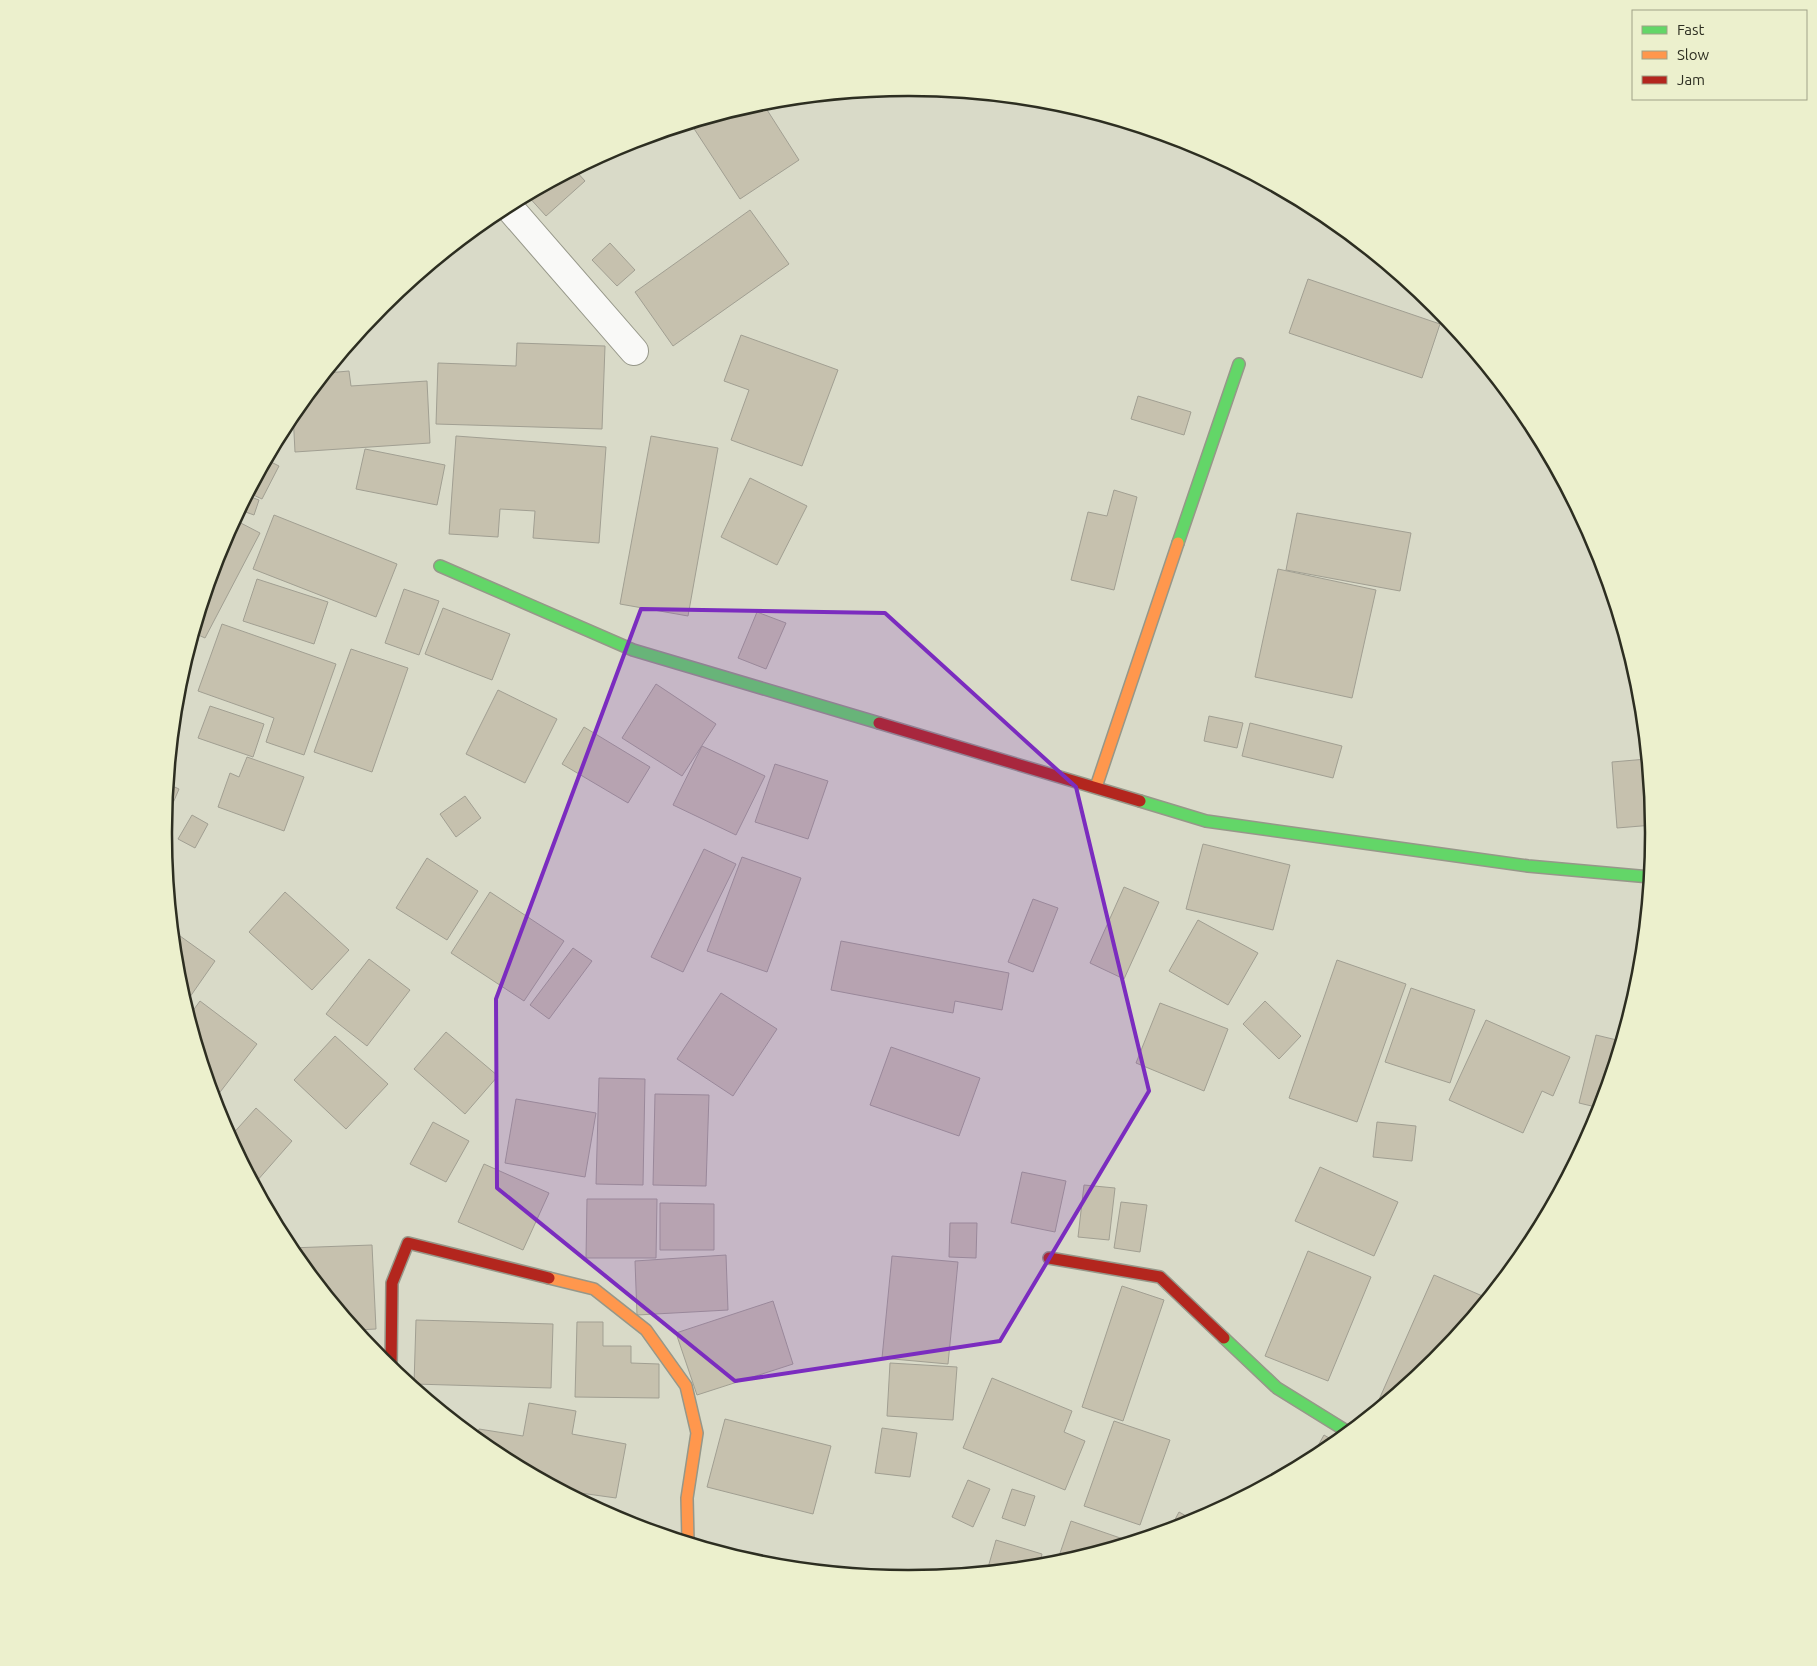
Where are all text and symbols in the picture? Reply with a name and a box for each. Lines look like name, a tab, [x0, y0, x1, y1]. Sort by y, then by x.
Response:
legend	[1632, 10, 1807, 100]
text: Fast	[1677, 21, 1705, 38]
text: Slow	[1677, 46, 1710, 63]
text: Jam	[1677, 71, 1705, 88]

